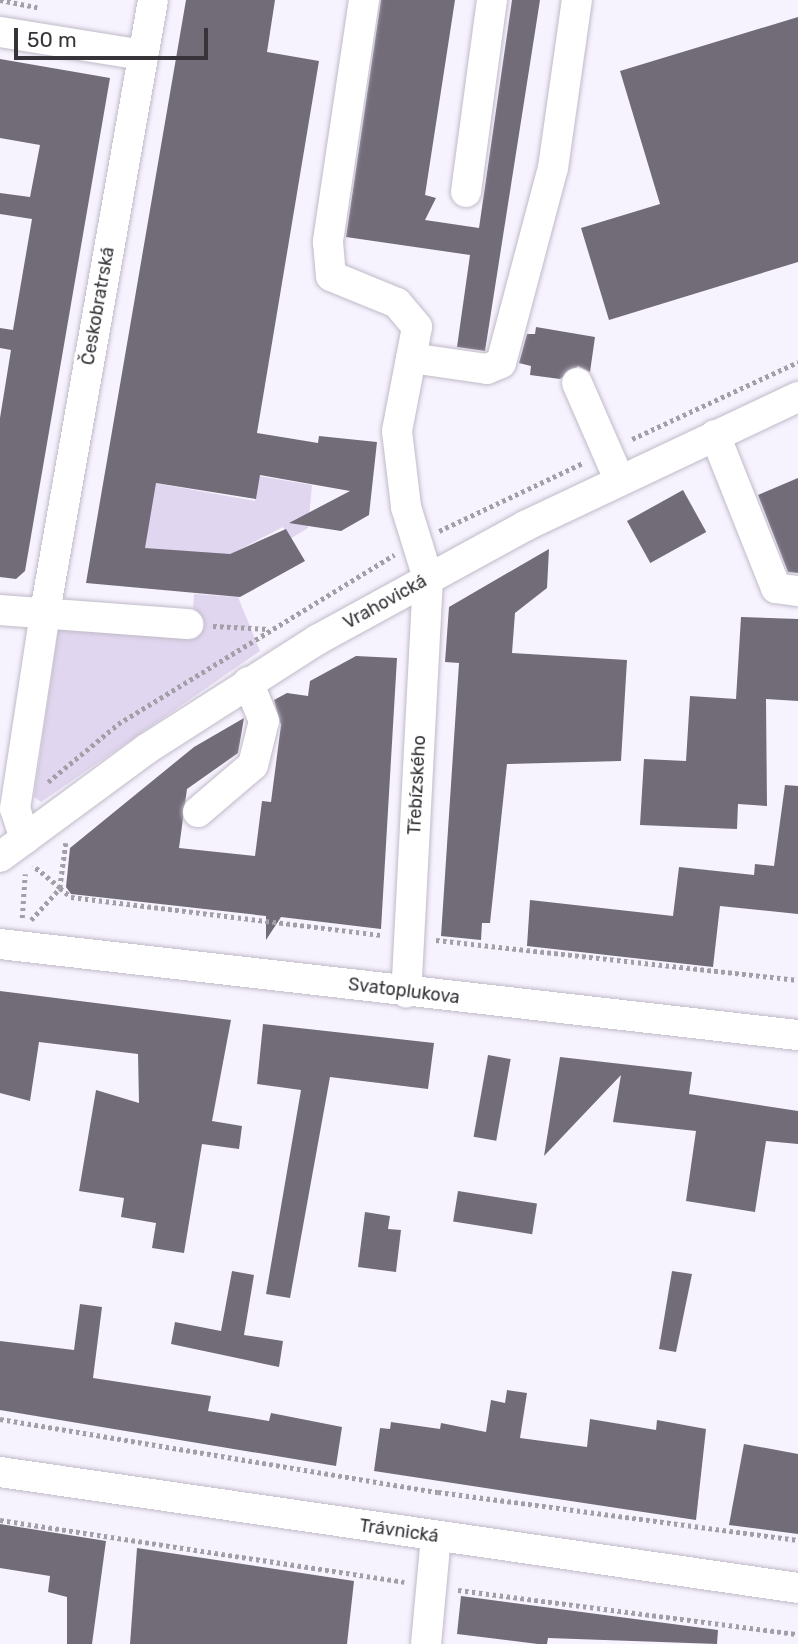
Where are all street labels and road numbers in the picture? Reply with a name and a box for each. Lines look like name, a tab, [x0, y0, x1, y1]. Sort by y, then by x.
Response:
street label: Českobratrská	[77, 245, 119, 367]
street label: Vrahovická	[340, 570, 430, 634]
street label: Třebízského	[404, 735, 430, 835]
street label: Svatoplukova	[347, 973, 461, 1009]
street label: Trávnická	[358, 1515, 440, 1547]

